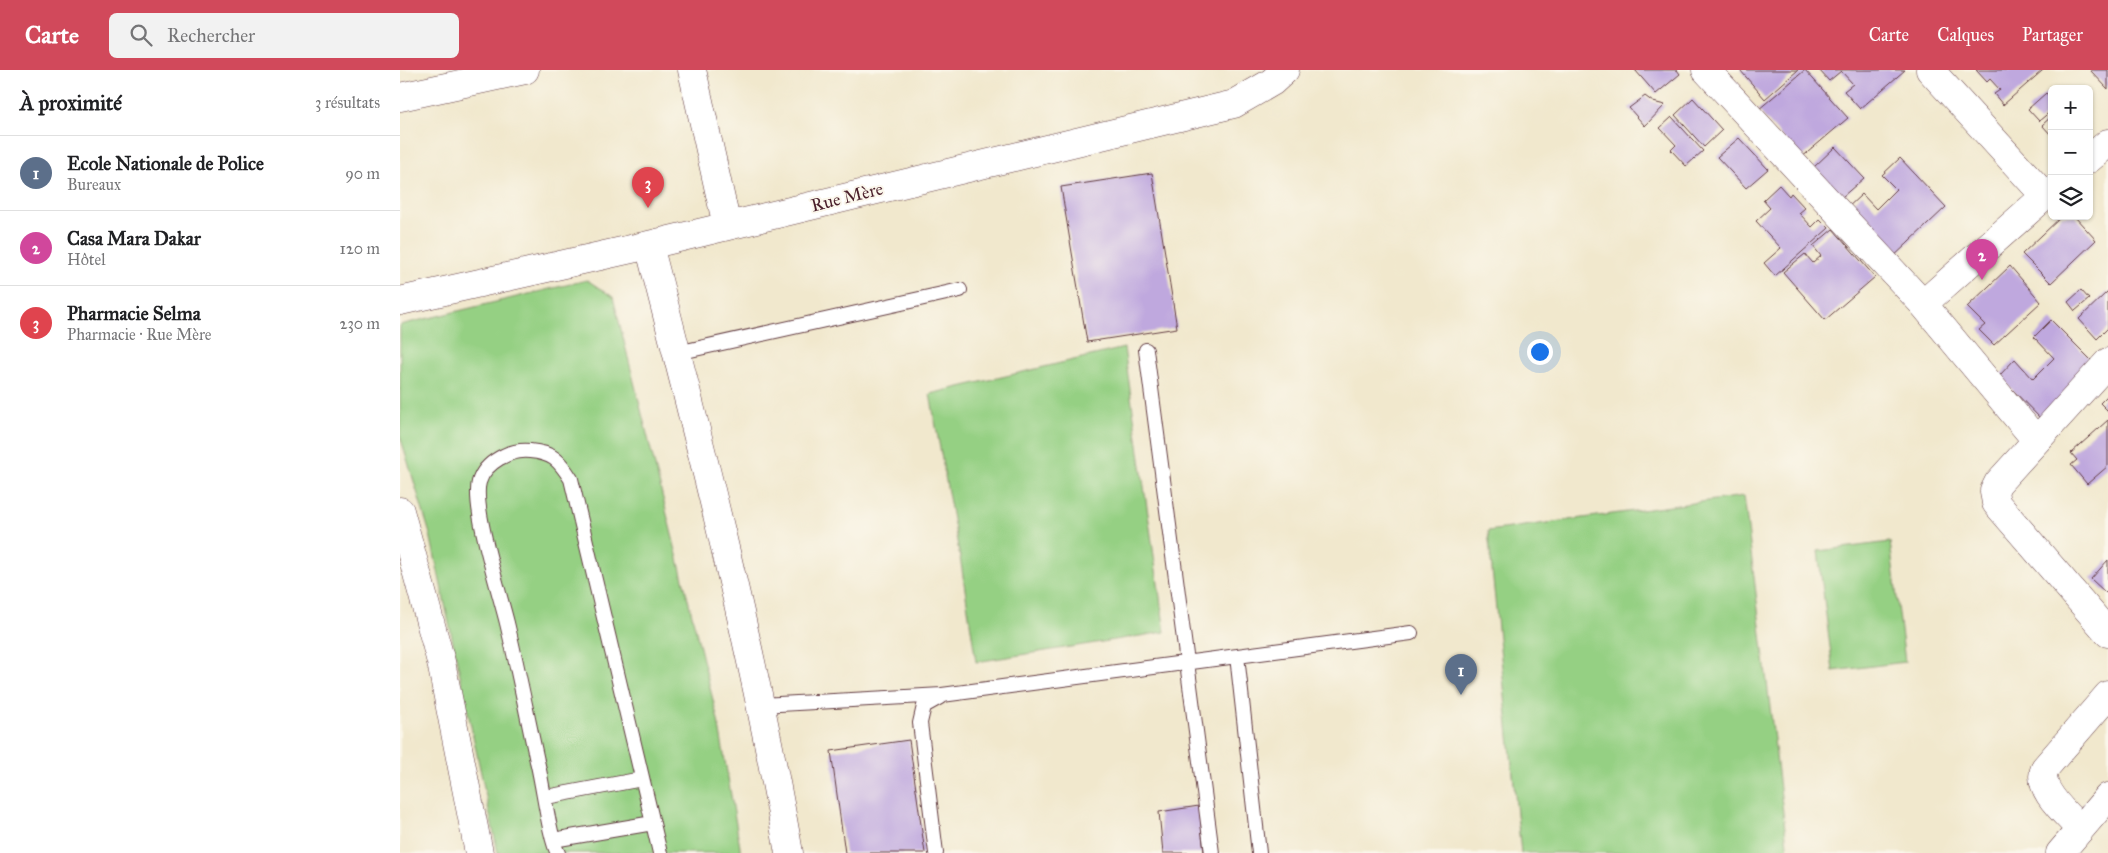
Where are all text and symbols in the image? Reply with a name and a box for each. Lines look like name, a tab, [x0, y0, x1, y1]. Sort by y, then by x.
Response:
search box	[109, 13, 459, 58]
text: Carte	[25, 20, 79, 50]
icon: search	[127, 21, 155, 49]
text: Rechercher	[167, 24, 255, 47]
text: Carte	[1869, 24, 1909, 46]
text: Calques	[1937, 24, 1994, 46]
text: Partager	[2022, 24, 2083, 46]
map controls	[2048, 85, 2093, 220]
button: +	[2048, 85, 2093, 130]
text: À proximité	[20, 90, 122, 116]
text: 3 résultats	[315, 93, 380, 112]
button: −	[2048, 130, 2093, 175]
text: Ecole Nationale de Police	[67, 152, 264, 175]
text: 1	[33, 164, 39, 183]
text: 90 m	[345, 164, 380, 183]
pin: 3	[632, 167, 664, 208]
text: Bureaux	[67, 175, 121, 194]
button: layers	[2048, 175, 2093, 220]
street label: Rue Mère	[809, 177, 885, 217]
text: Casa Mara Dakar	[67, 227, 201, 250]
text: 2	[32, 239, 40, 258]
text: 120 m	[340, 239, 380, 258]
pin: 2	[1966, 239, 1998, 280]
text: Hôtel	[67, 250, 105, 269]
text: Pharmacie Selma	[67, 302, 201, 325]
text: 3	[33, 314, 39, 333]
text: 230 m	[340, 314, 380, 333]
text: Pharmacie · Rue Mère	[67, 325, 212, 344]
your location	[1527, 339, 1553, 365]
pin: 1	[1445, 654, 1477, 695]

